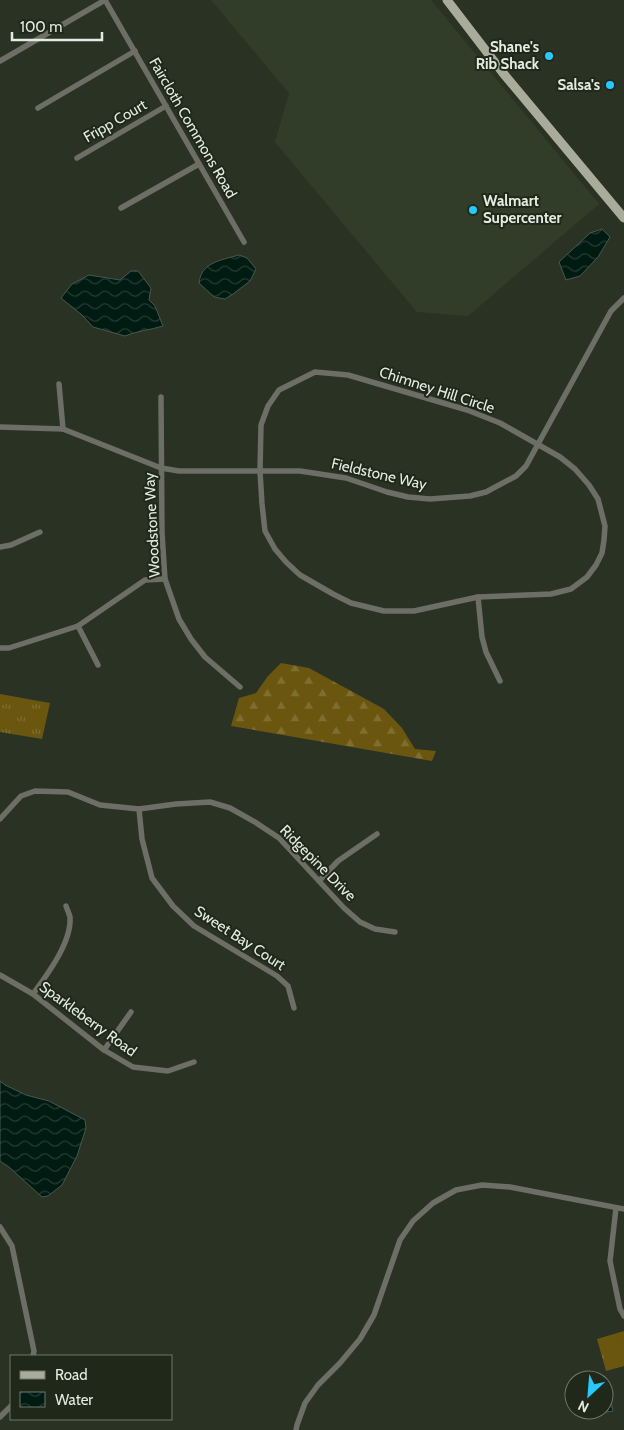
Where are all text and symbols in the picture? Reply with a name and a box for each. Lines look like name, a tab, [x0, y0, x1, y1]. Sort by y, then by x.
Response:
scale bar	[12, 10, 102, 42]
text: 100 m	[20, 18, 62, 36]
place label: Shane's Rib Shack	[476, 38, 540, 73]
marker: Shane's Rib Shack	[543, 50, 555, 62]
street label: Faircloth Commons Road	[145, 55, 241, 201]
place label: Salsa's	[557, 76, 600, 94]
marker: Salsa's	[604, 79, 616, 91]
street label: Fripp Court	[80, 96, 150, 146]
place label: Walmart Supercenter	[483, 192, 562, 227]
marker: Walmart Supercenter	[467, 204, 479, 216]
street label: Chimney Hill Circle	[377, 363, 497, 417]
street label: Fieldstone Way	[330, 454, 429, 494]
street label: Woodstone Way	[140, 471, 164, 578]
street label: Ridgepine Drive	[276, 821, 360, 905]
street label: Sweet Bay Court	[191, 902, 289, 974]
street label: Sparkleberry Road	[36, 978, 140, 1060]
legend	[10, 1355, 172, 1420]
text: Road	[55, 1366, 88, 1384]
north arrow	[564, 1370, 614, 1420]
text: Water	[55, 1391, 93, 1409]
text: N	[575, 1396, 592, 1417]

